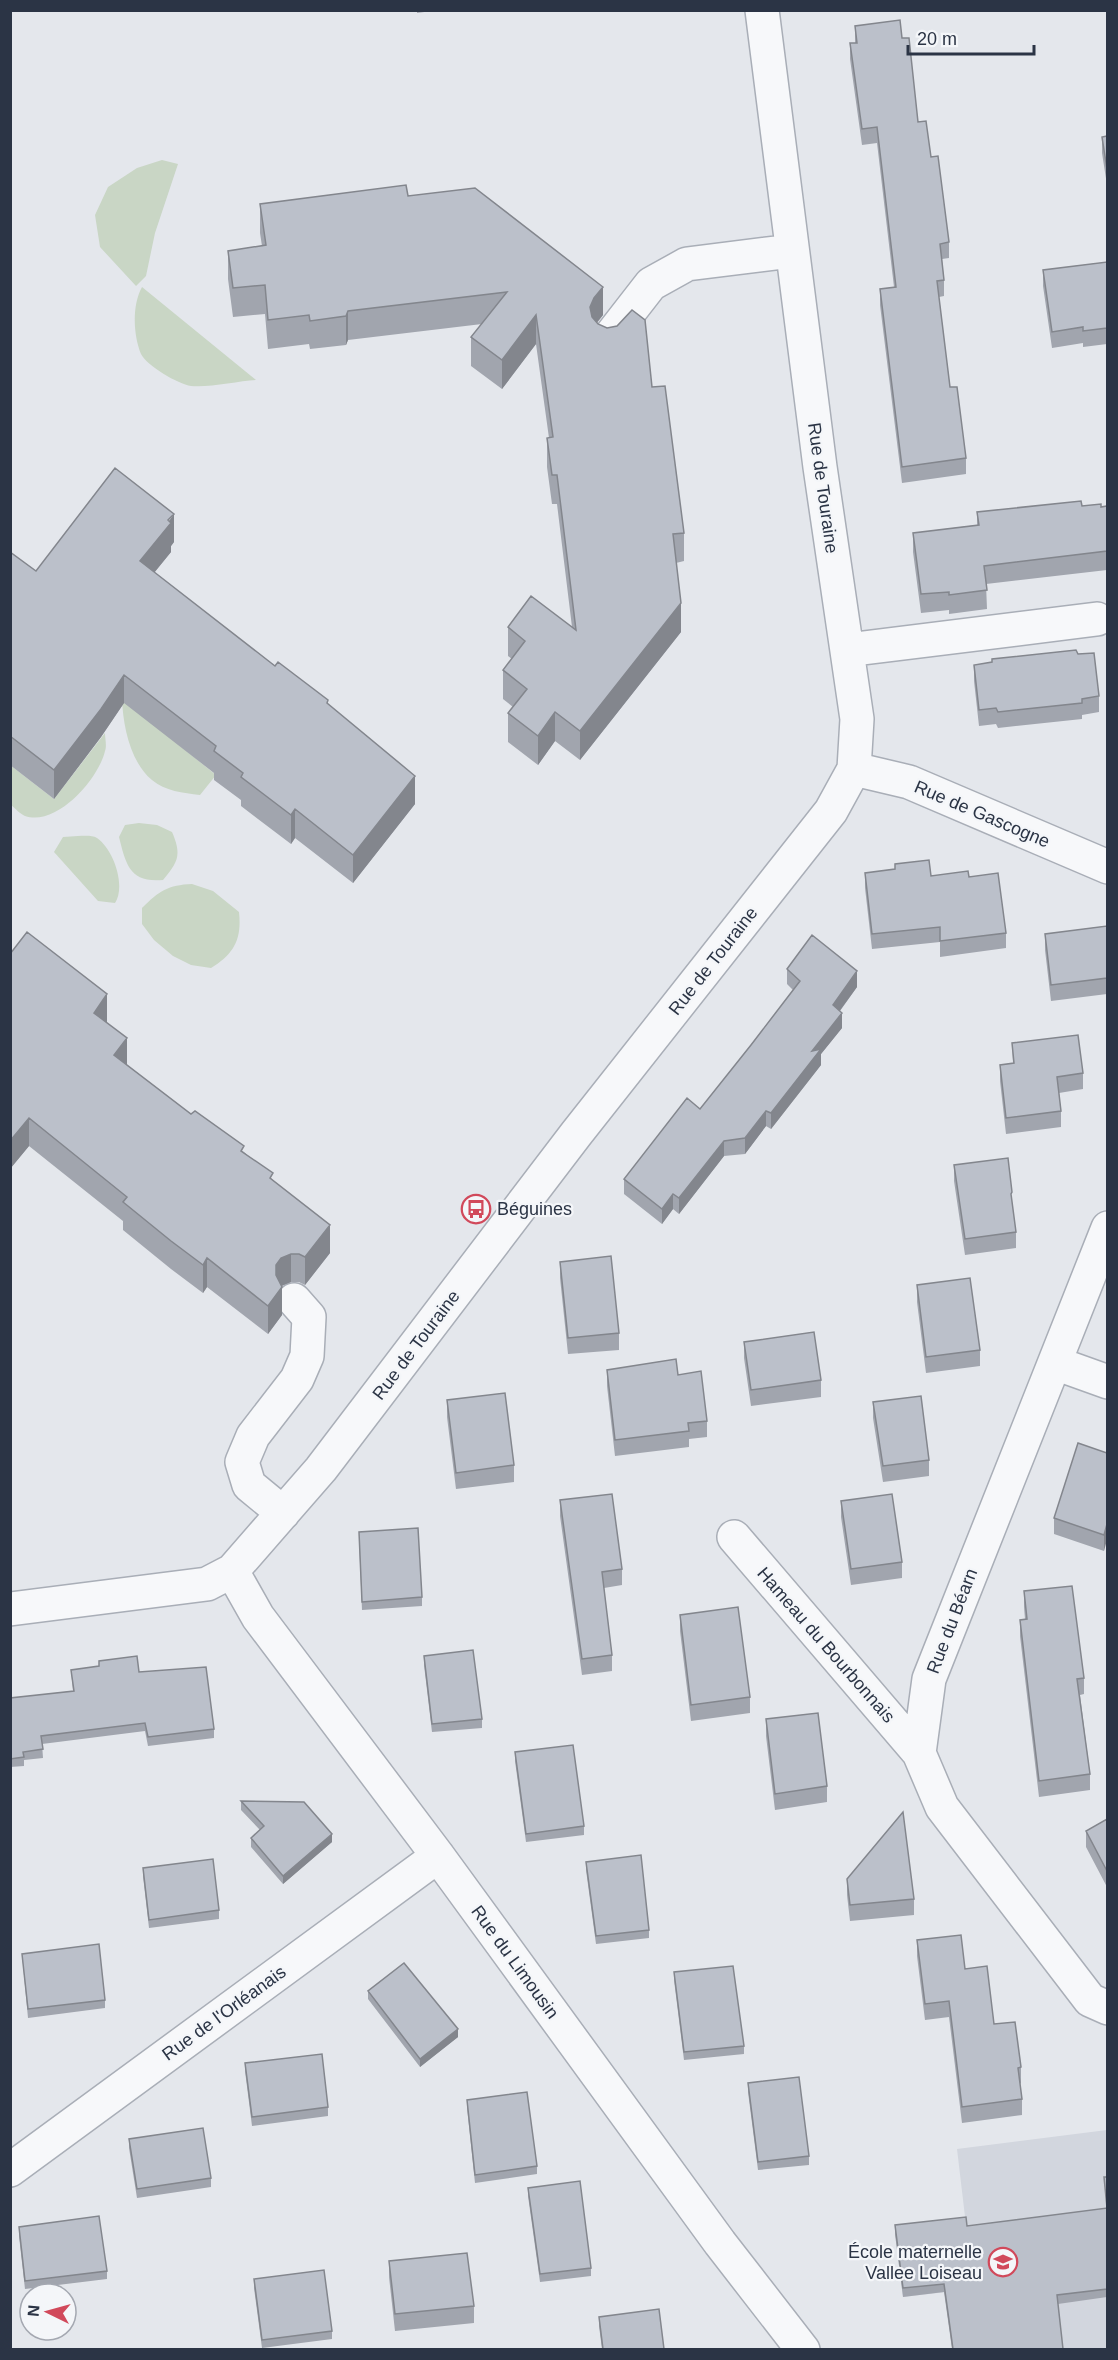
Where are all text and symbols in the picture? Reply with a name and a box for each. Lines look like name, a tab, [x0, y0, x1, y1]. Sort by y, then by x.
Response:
scale bar	[908, 18, 1034, 56]
text: 20 m	[917, 29, 957, 49]
street label: Rue de Touraine	[804, 421, 842, 555]
street label: Rue de Gascogne	[911, 776, 1053, 852]
street label: Rue de Touraine	[665, 903, 761, 1019]
bus stop icon: Béguines	[460, 1193, 492, 1225]
place label: Béguines	[497, 1199, 572, 1219]
street label: Rue de Touraine	[368, 1286, 464, 1404]
street label: Hameau du Bourbonnais	[753, 1563, 899, 1727]
street label: Rue du Béarn	[923, 1566, 981, 1676]
street label: Rue du Limousin	[467, 1901, 563, 2023]
street label: Rue de l'Orléanais	[158, 1962, 290, 2064]
place label: École maternelle Vallee Loiseau	[848, 2242, 982, 2283]
school or university icon: École maternelle Vallee Loiseau	[987, 2246, 1019, 2278]
north arrow	[18, 2282, 78, 2342]
text: N	[25, 2304, 43, 2317]

